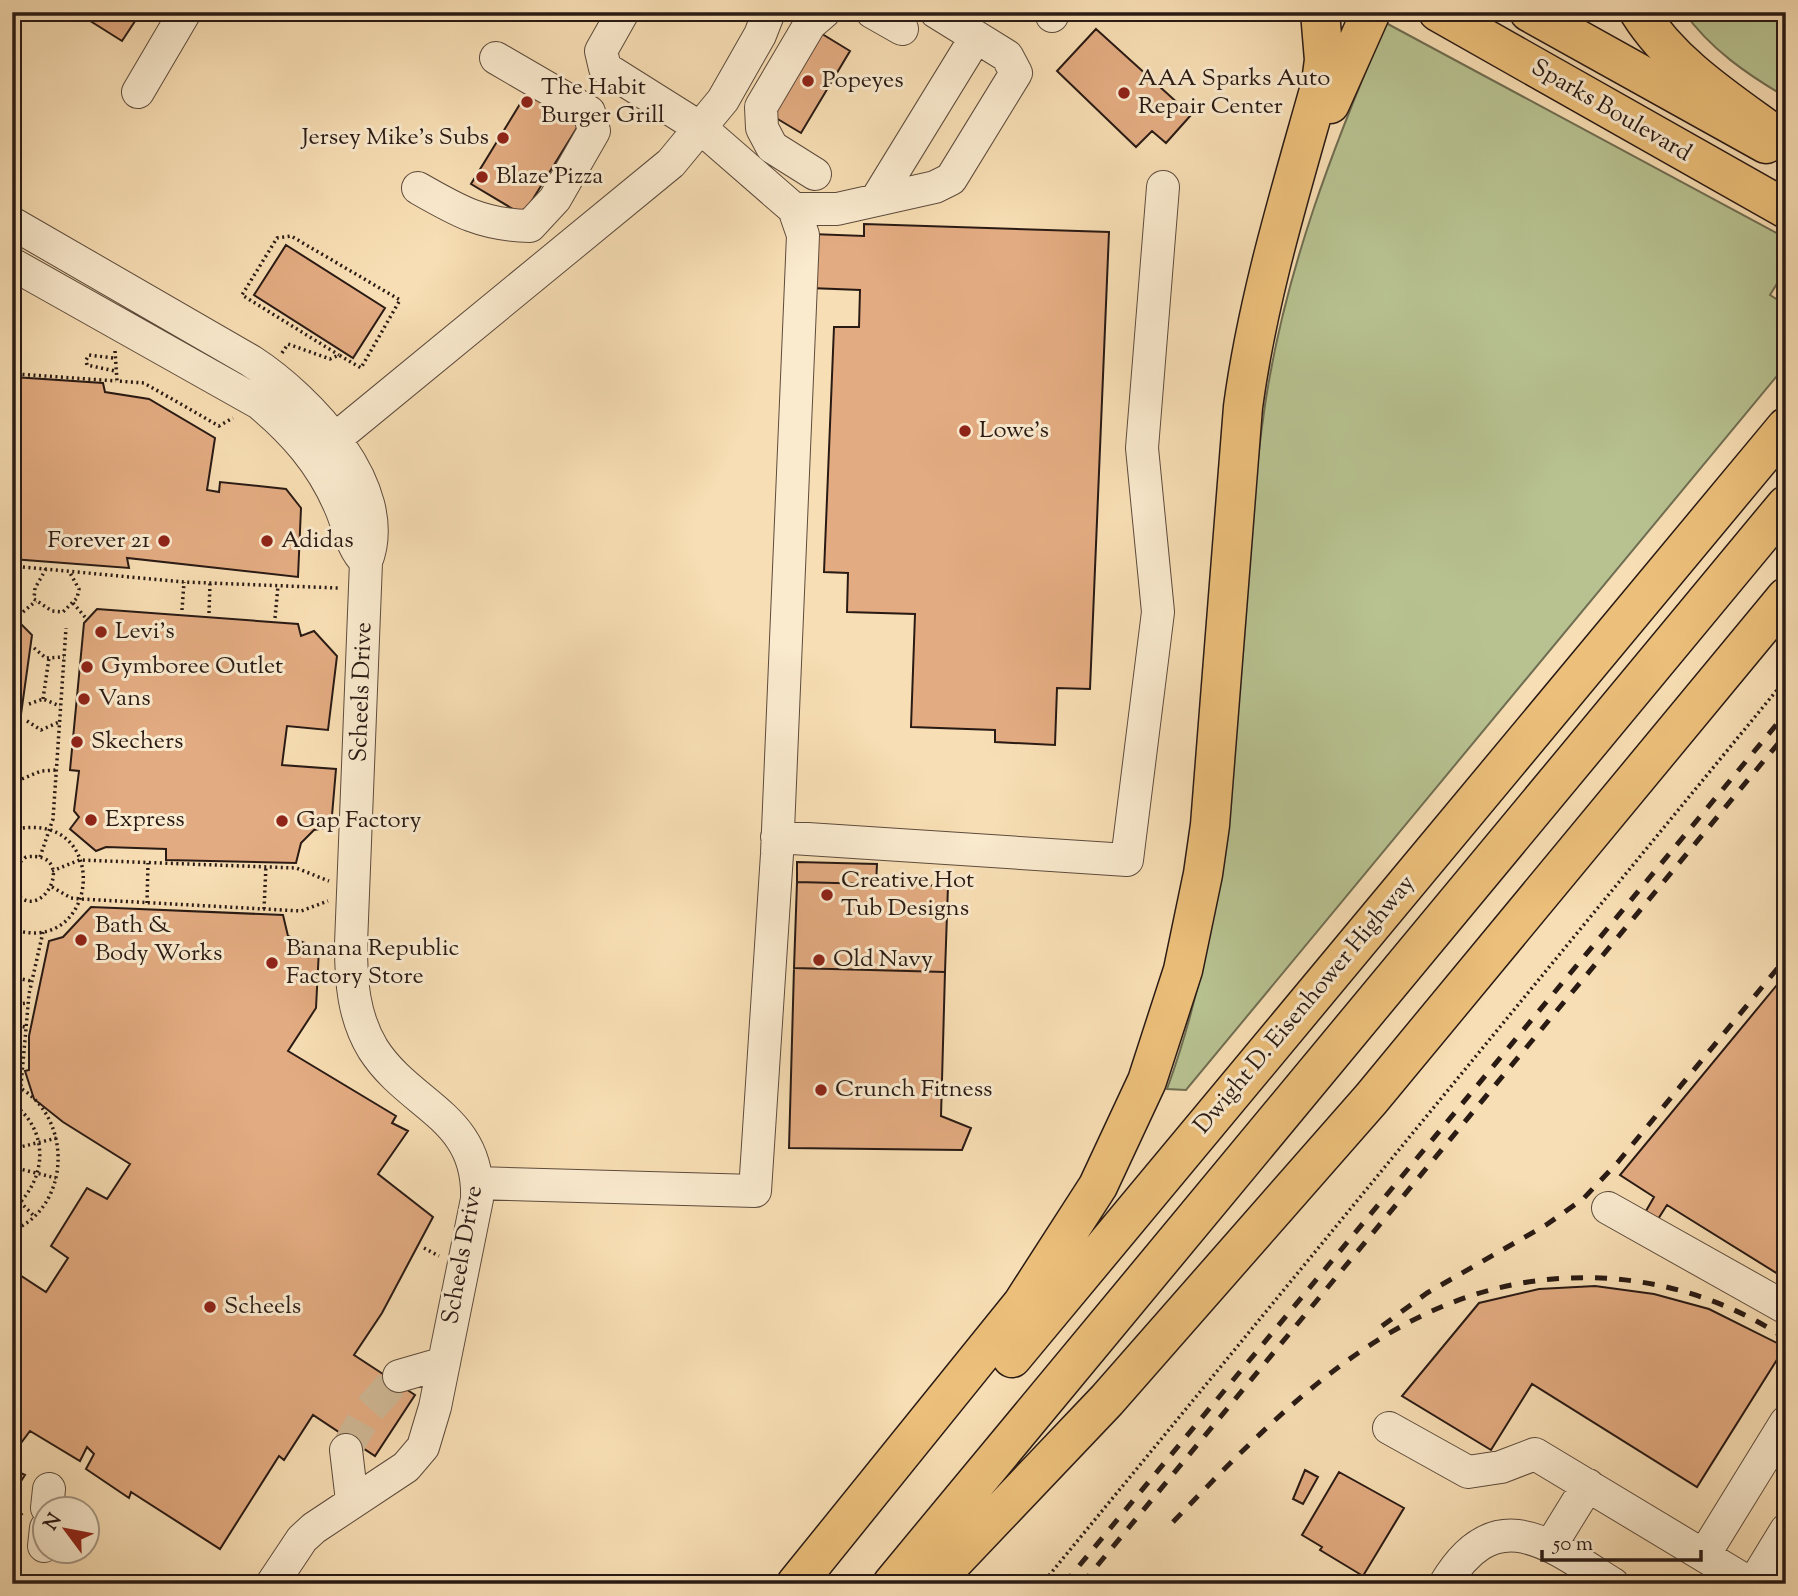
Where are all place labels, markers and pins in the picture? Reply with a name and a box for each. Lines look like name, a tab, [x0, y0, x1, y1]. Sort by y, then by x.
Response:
place label: AAA Sparks Auto Repair Center	[1138, 62, 1330, 124]
place label: Popeyes	[822, 64, 904, 98]
place label: The Habit Burger Grill	[541, 71, 665, 133]
marker: Popeyes	[800, 73, 816, 89]
marker: AAA Sparks Auto Repair Center	[1116, 85, 1132, 101]
marker: The Habit Burger Grill	[519, 94, 535, 110]
place label: Jersey Mike's Subs	[300, 121, 489, 155]
marker: Jersey Mike's Subs	[495, 130, 511, 146]
place label: Blaze Pizza	[496, 160, 603, 194]
marker: Blaze Pizza	[474, 169, 490, 185]
place label: Lowe's	[979, 414, 1049, 448]
marker: Lowe's	[957, 423, 973, 439]
place label: Forever 21	[48, 524, 150, 558]
place label: Adidas	[281, 524, 354, 558]
marker: Forever 21	[156, 533, 172, 549]
marker: Adidas	[259, 533, 275, 549]
place label: Levi's	[115, 615, 175, 649]
marker: Levi's	[93, 624, 109, 640]
place label: Gymboree Outlet	[101, 650, 283, 684]
marker: Gymboree Outlet	[79, 659, 95, 675]
place label: Vans	[98, 682, 151, 716]
marker: Vans	[76, 691, 92, 707]
place label: Skechers	[91, 725, 183, 759]
marker: Skechers	[69, 734, 85, 750]
place label: Express	[105, 803, 185, 837]
place label: Gap Factory	[296, 804, 422, 838]
marker: Express	[83, 812, 99, 828]
marker: Gap Factory	[274, 813, 290, 829]
place label: Creative Hot Tub Designs	[841, 864, 974, 926]
marker: Creative Hot Tub Designs	[819, 887, 835, 903]
place label: Bath & Body Works	[95, 909, 222, 971]
marker: Bath & Body Works	[73, 932, 89, 948]
place label: Banana Republic Factory Store	[286, 932, 460, 994]
place label: Old Navy	[833, 943, 933, 977]
marker: Old Navy	[811, 952, 827, 968]
marker: Banana Republic Factory Store	[264, 955, 280, 971]
place label: Crunch Fitness	[835, 1073, 993, 1107]
marker: Crunch Fitness	[813, 1082, 829, 1098]
place label: Scheels	[224, 1290, 301, 1324]
marker: Scheels	[202, 1299, 218, 1315]

